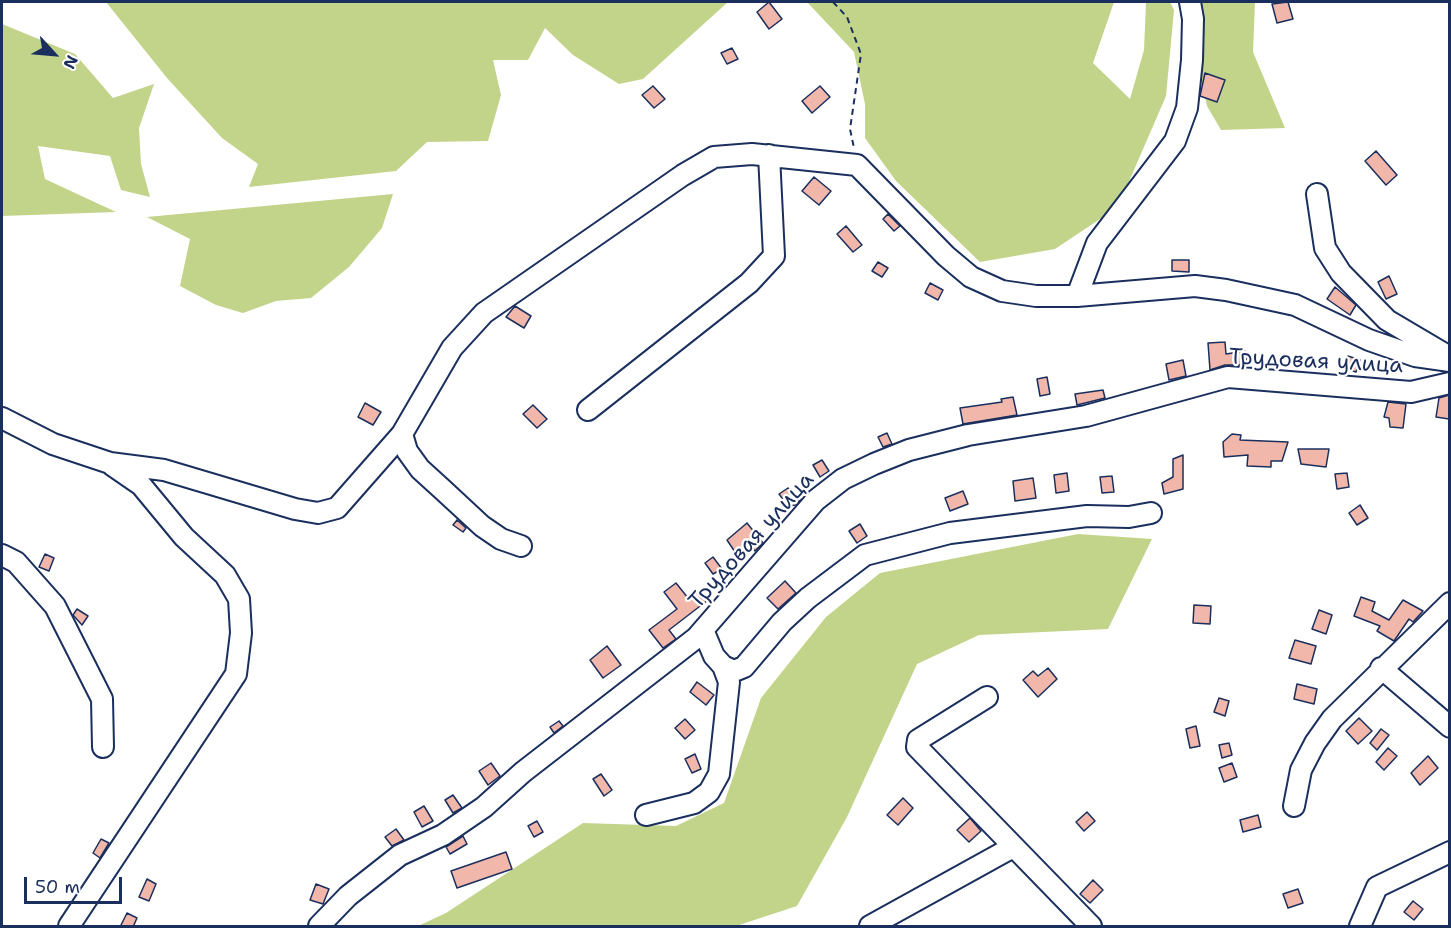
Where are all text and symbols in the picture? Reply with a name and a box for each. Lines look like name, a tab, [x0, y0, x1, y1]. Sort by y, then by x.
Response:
north arrow	[24, 24, 84, 84]
text: N	[58, 52, 83, 72]
street label: Трудовая улица	[1228, 344, 1404, 380]
street label: Трудовая улица	[684, 467, 820, 615]
scale bar	[27, 865, 124, 903]
text: 50 m	[35, 875, 80, 899]

